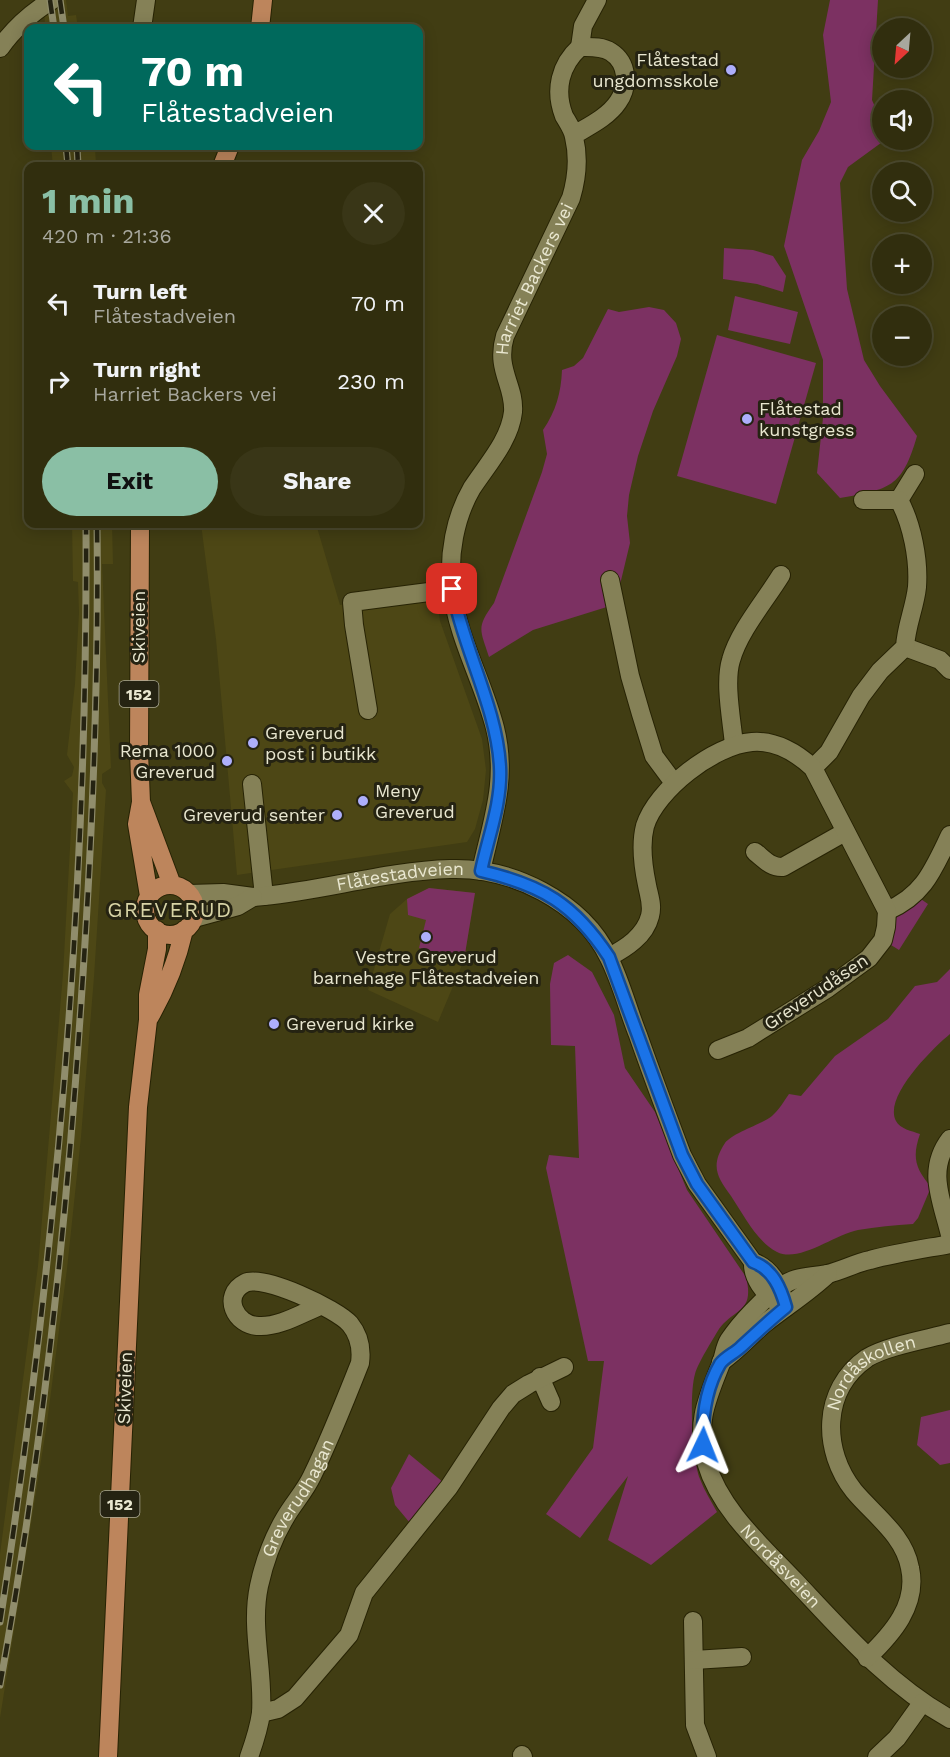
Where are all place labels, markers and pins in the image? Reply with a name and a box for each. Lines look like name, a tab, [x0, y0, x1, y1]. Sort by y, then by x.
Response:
place label: Flåtestad ungdomsskole	[592, 49, 719, 91]
marker: Flåtestad ungdomsskole	[724, 63, 738, 77]
place label: Flåtestad kunstgress	[759, 398, 854, 440]
marker: Flåtestad kunstgress	[740, 412, 754, 426]
pin	[426, 563, 477, 614]
place label: Greverud post i butikk	[265, 722, 376, 764]
marker: Greverud post i butikk	[246, 736, 260, 750]
place label: Rema 1000 Greverud	[120, 740, 215, 782]
marker: Rema 1000 Greverud	[220, 754, 234, 768]
place label: Meny Greverud	[375, 780, 455, 822]
marker: Meny Greverud	[356, 794, 370, 808]
place label: Greverud senter	[183, 804, 325, 825]
marker: Greverud senter	[330, 808, 344, 822]
marker: Vestre Greverud barnehage Flåtestadveien	[419, 930, 433, 944]
place label: Vestre Greverud barnehage Flåtestadveien	[313, 946, 539, 988]
place label: Greverud kirke	[286, 1013, 414, 1034]
marker: Greverud kirke	[267, 1017, 281, 1031]

